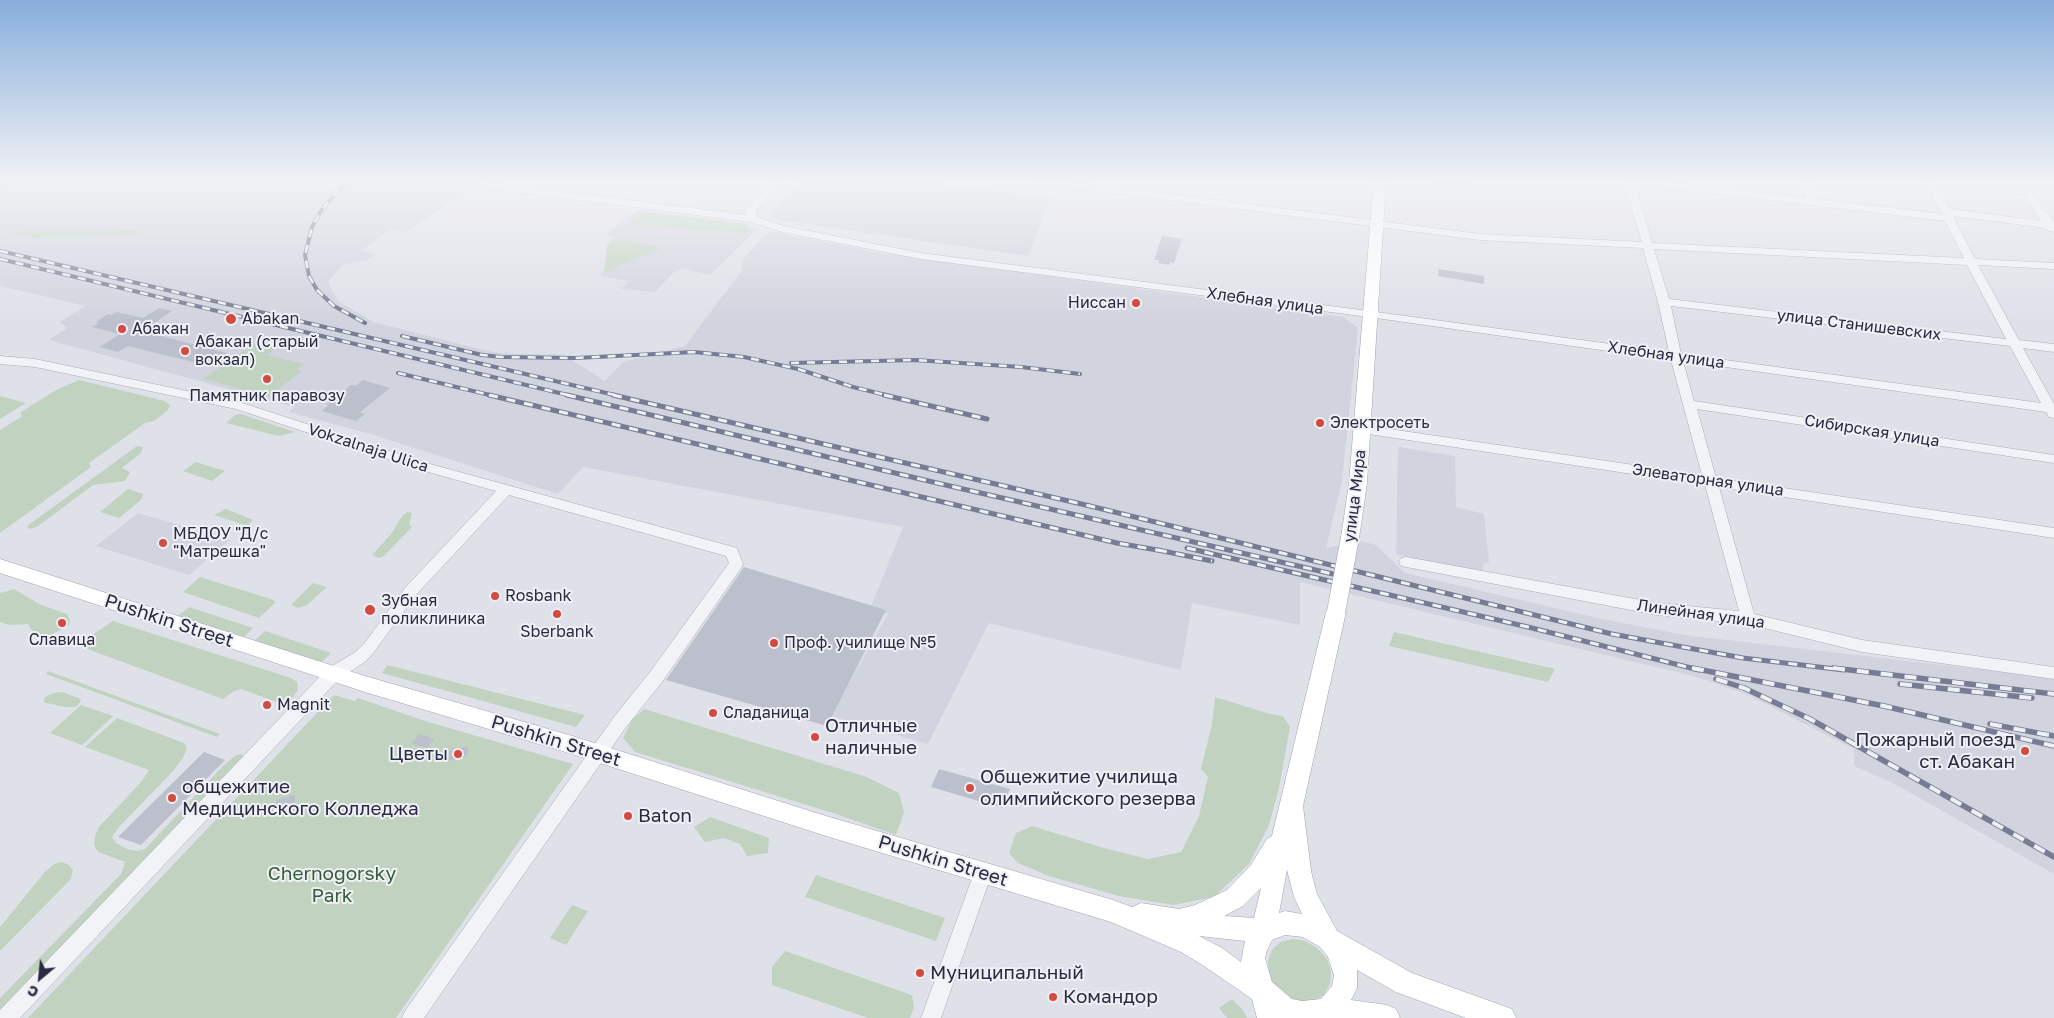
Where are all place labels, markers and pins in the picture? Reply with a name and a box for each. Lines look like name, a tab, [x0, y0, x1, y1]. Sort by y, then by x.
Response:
place label: Ниссан	[1068, 293, 1126, 313]
marker: Ниссан	[1130, 297, 1142, 309]
place label: Abakan	[242, 309, 299, 329]
marker: Abakan	[224, 312, 238, 326]
place label: Абакан	[132, 319, 189, 339]
marker: Абакан	[116, 323, 128, 335]
place label: Абакан (старый вокзал)	[195, 332, 319, 370]
marker: Абакан (старый вокзал)	[179, 345, 191, 357]
marker: Памятник паравозу	[261, 373, 273, 385]
place label: Памятник паравозу	[189, 386, 345, 406]
place label: Электросеть	[1330, 413, 1430, 433]
marker: Электросеть	[1314, 417, 1326, 429]
place label: МБДОУ "Д/с "Матрешка"	[173, 524, 268, 562]
marker: МБДОУ "Д/с "Матрешка"	[157, 537, 169, 549]
place label: Rosbank	[505, 586, 572, 606]
marker: Rosbank	[489, 590, 501, 602]
place label: Зубная поликлиника	[381, 591, 485, 629]
marker: Зубная поликлиника	[363, 603, 377, 617]
marker: Sberbank	[551, 608, 563, 620]
marker: Славица	[56, 617, 68, 629]
place label: Sberbank	[520, 622, 594, 642]
place label: Славица	[29, 630, 95, 650]
place label: Проф. училище №5	[784, 633, 936, 653]
marker: Проф. училище №5	[768, 637, 780, 649]
place label: Magnit	[277, 695, 330, 715]
marker: Magnit	[261, 699, 273, 711]
place label: Сладаница	[723, 703, 809, 723]
marker: Сладаница	[707, 707, 719, 719]
place label: Отличные наличные	[825, 715, 917, 759]
place label: Пожарный поезд ст. Абакан	[1855, 729, 2015, 773]
marker: Отличные наличные	[809, 731, 821, 743]
place label: Цветы	[389, 743, 448, 765]
marker: Пожарный поезд ст. Абакан	[2019, 745, 2031, 757]
marker: Цветы	[452, 748, 464, 760]
place label: Общежитие училища олимпийского резерва	[980, 766, 1196, 810]
place label: общежитие Медицинского Колледжа	[182, 776, 419, 820]
marker: Общежитие училища олимпийского резерва	[964, 782, 976, 794]
marker: общежитие Медицинского Колледжа	[166, 792, 178, 804]
place label: Baton	[638, 805, 692, 827]
marker: Baton	[622, 810, 634, 822]
place label: Муниципальный	[930, 962, 1084, 984]
marker: Муниципальный	[914, 967, 926, 979]
place label: Командор	[1063, 986, 1158, 1008]
marker: Командор	[1047, 991, 1059, 1003]

